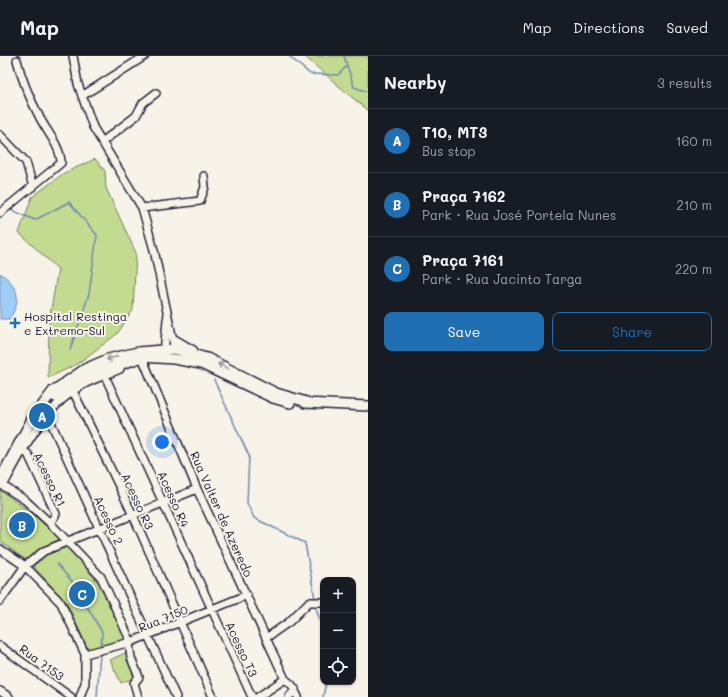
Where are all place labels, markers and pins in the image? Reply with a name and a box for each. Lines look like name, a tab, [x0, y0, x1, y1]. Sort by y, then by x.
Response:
place label: Hospital Restinga e Extremo-Sul	[24, 308, 127, 338]
marker: Hospital Restinga e Extremo-Sul	[9, 317, 21, 329]
pin: A	[29, 401, 55, 431]
pin: B	[9, 510, 35, 540]
pin: C	[69, 579, 95, 609]

